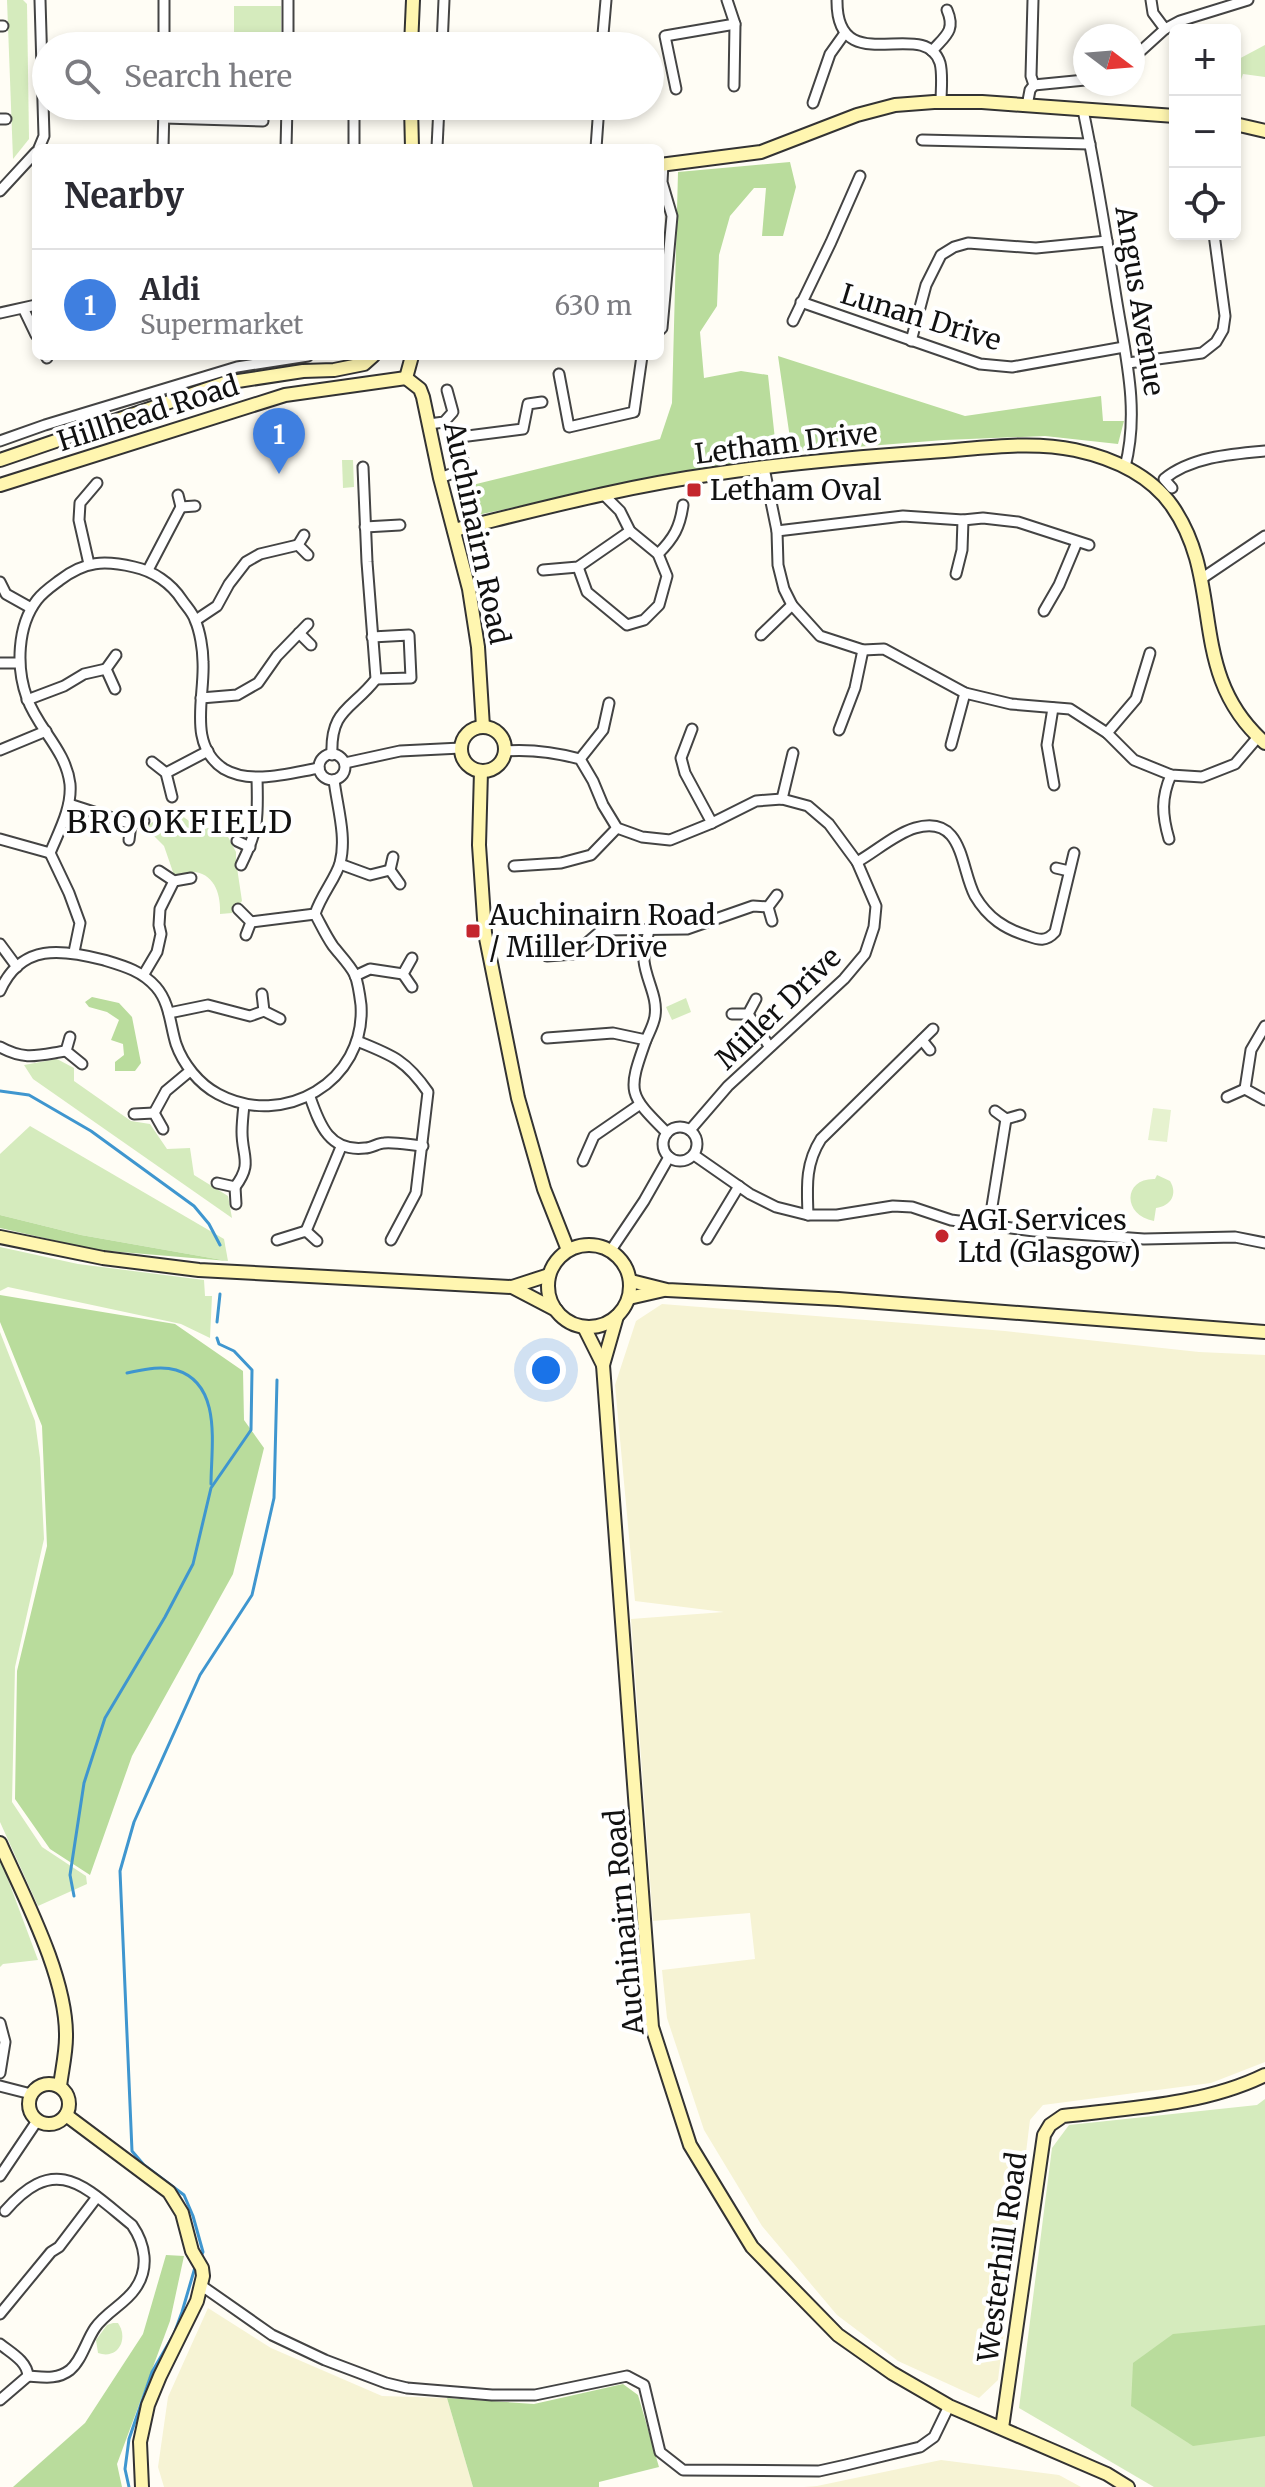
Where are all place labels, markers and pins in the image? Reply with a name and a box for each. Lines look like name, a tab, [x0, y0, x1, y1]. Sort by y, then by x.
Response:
pin: 1	[253, 408, 305, 474]
place label: Letham Oval	[710, 472, 882, 508]
marker: Letham Oval	[685, 481, 703, 499]
place label: Auchinairn Road / Miller Drive	[488, 897, 716, 965]
marker: Auchinairn Road / Miller Drive	[464, 922, 482, 940]
place label: AGI Services Ltd (Glasgow)	[957, 1202, 1141, 1270]
marker: AGI Services Ltd (Glasgow)	[933, 1227, 951, 1245]

